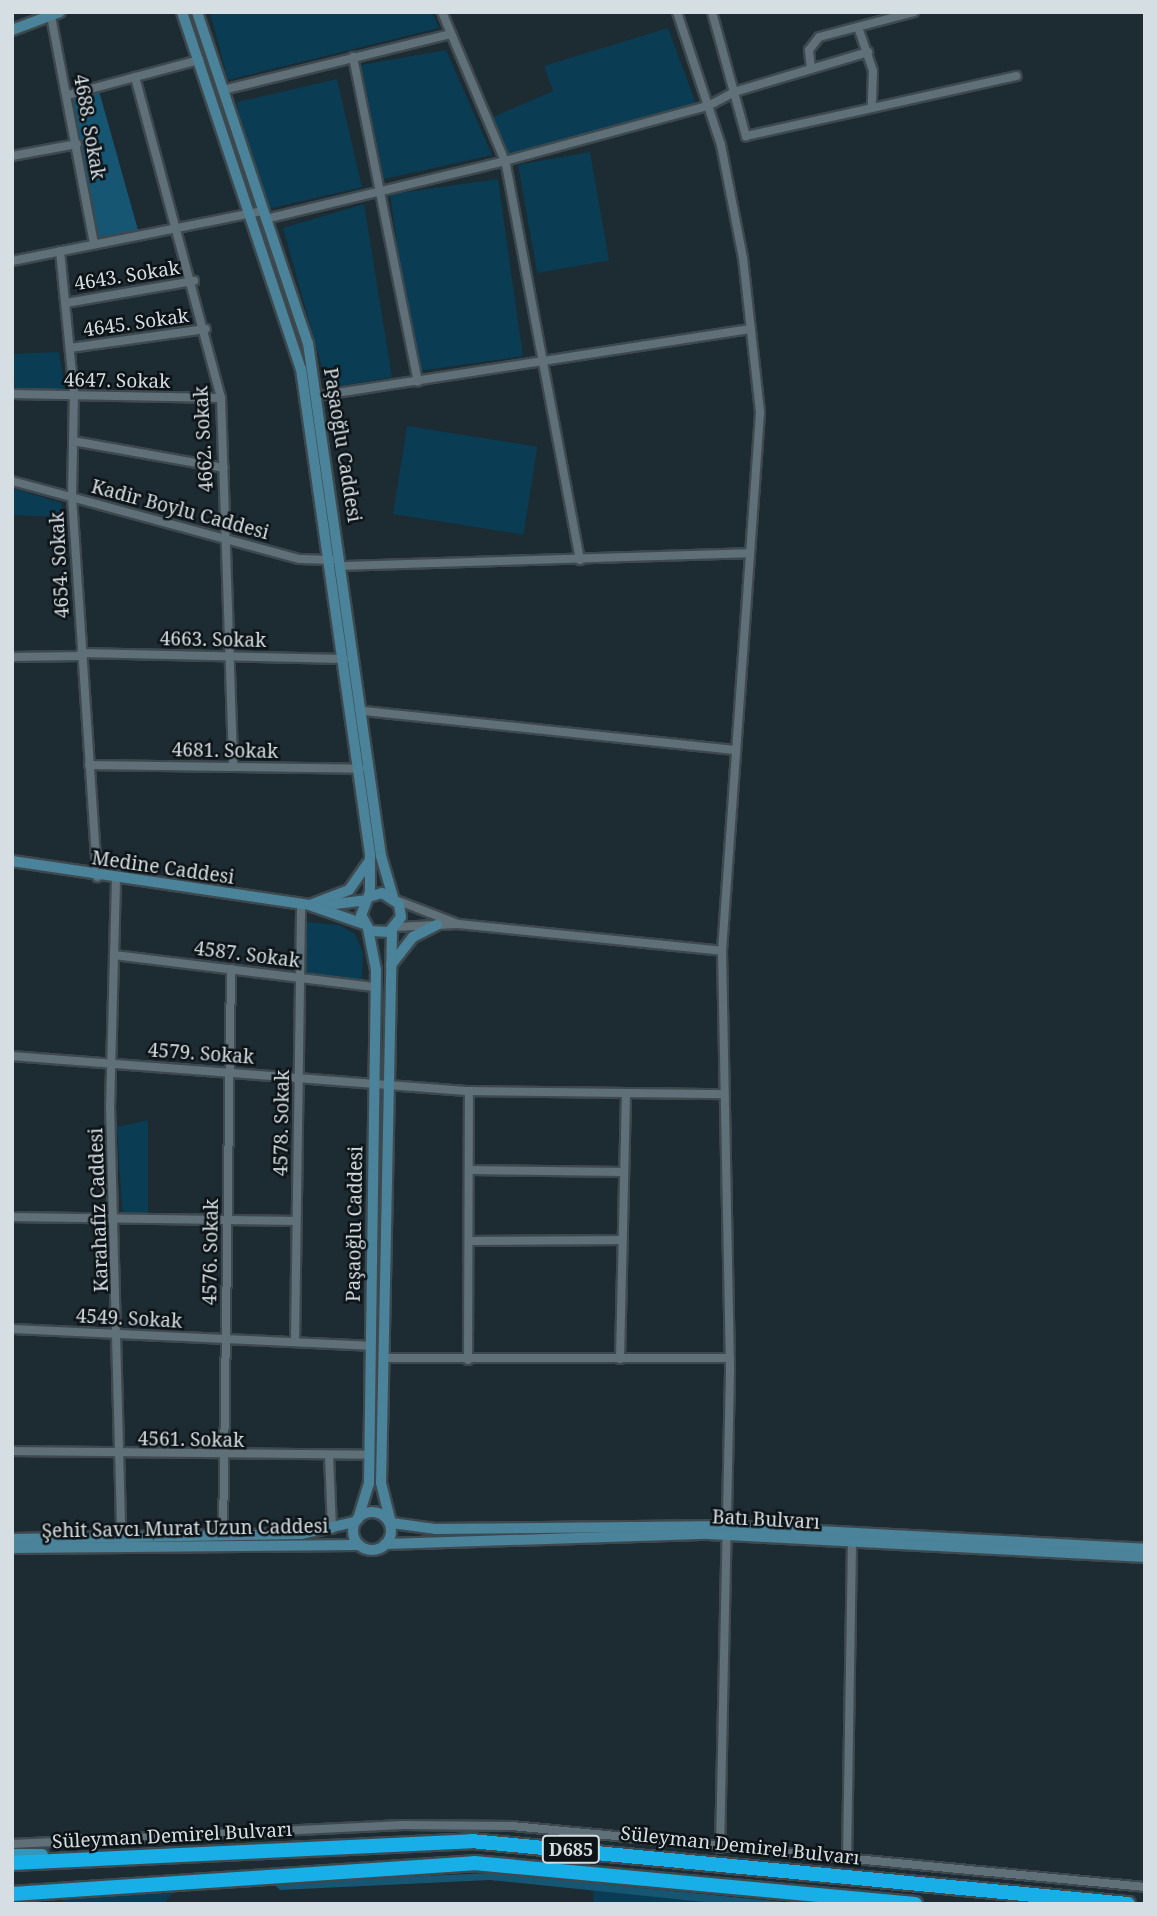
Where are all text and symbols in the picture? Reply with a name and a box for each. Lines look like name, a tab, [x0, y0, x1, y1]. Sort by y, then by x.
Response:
street label: 4688. Sokak	[69, 73, 109, 181]
street label: 4643. Sokak	[73, 256, 181, 296]
street label: 4645. Sokak	[82, 304, 190, 342]
street label: Paşaoğlu Caddesi	[319, 366, 365, 524]
street label: 4647. Sokak	[64, 369, 170, 393]
street label: 4662. Sokak	[190, 385, 218, 493]
street label: Kadir Boylu Caddesi	[89, 475, 271, 545]
street label: 4654. Sokak	[46, 511, 74, 619]
street label: 4663. Sokak	[160, 628, 266, 652]
street label: 4681. Sokak	[172, 739, 278, 763]
street label: Medine Caddesi	[90, 847, 236, 889]
street label: 4587. Sokak	[193, 937, 301, 973]
street label: 4579. Sokak	[147, 1039, 255, 1069]
street label: 4578. Sokak	[270, 1070, 294, 1176]
street label: Karahafız Caddesi	[85, 1128, 113, 1292]
street label: Paşaoğlu Caddesi	[342, 1146, 368, 1302]
street label: 4576. Sokak	[199, 1199, 223, 1305]
street label: 4549. Sokak	[75, 1305, 183, 1333]
street label: 4561. Sokak	[138, 1428, 244, 1452]
street label: Batı Bulvarı	[712, 1506, 820, 1534]
street label: Şehit Savcı Murat Uzun Caddesi	[42, 1515, 328, 1543]
street label: Süleyman Demirel Bulvarı	[52, 1818, 292, 1854]
street label: Süleyman Demirel Bulvarı	[619, 1822, 861, 1870]
road number: D685	[541, 1835, 601, 1864]

